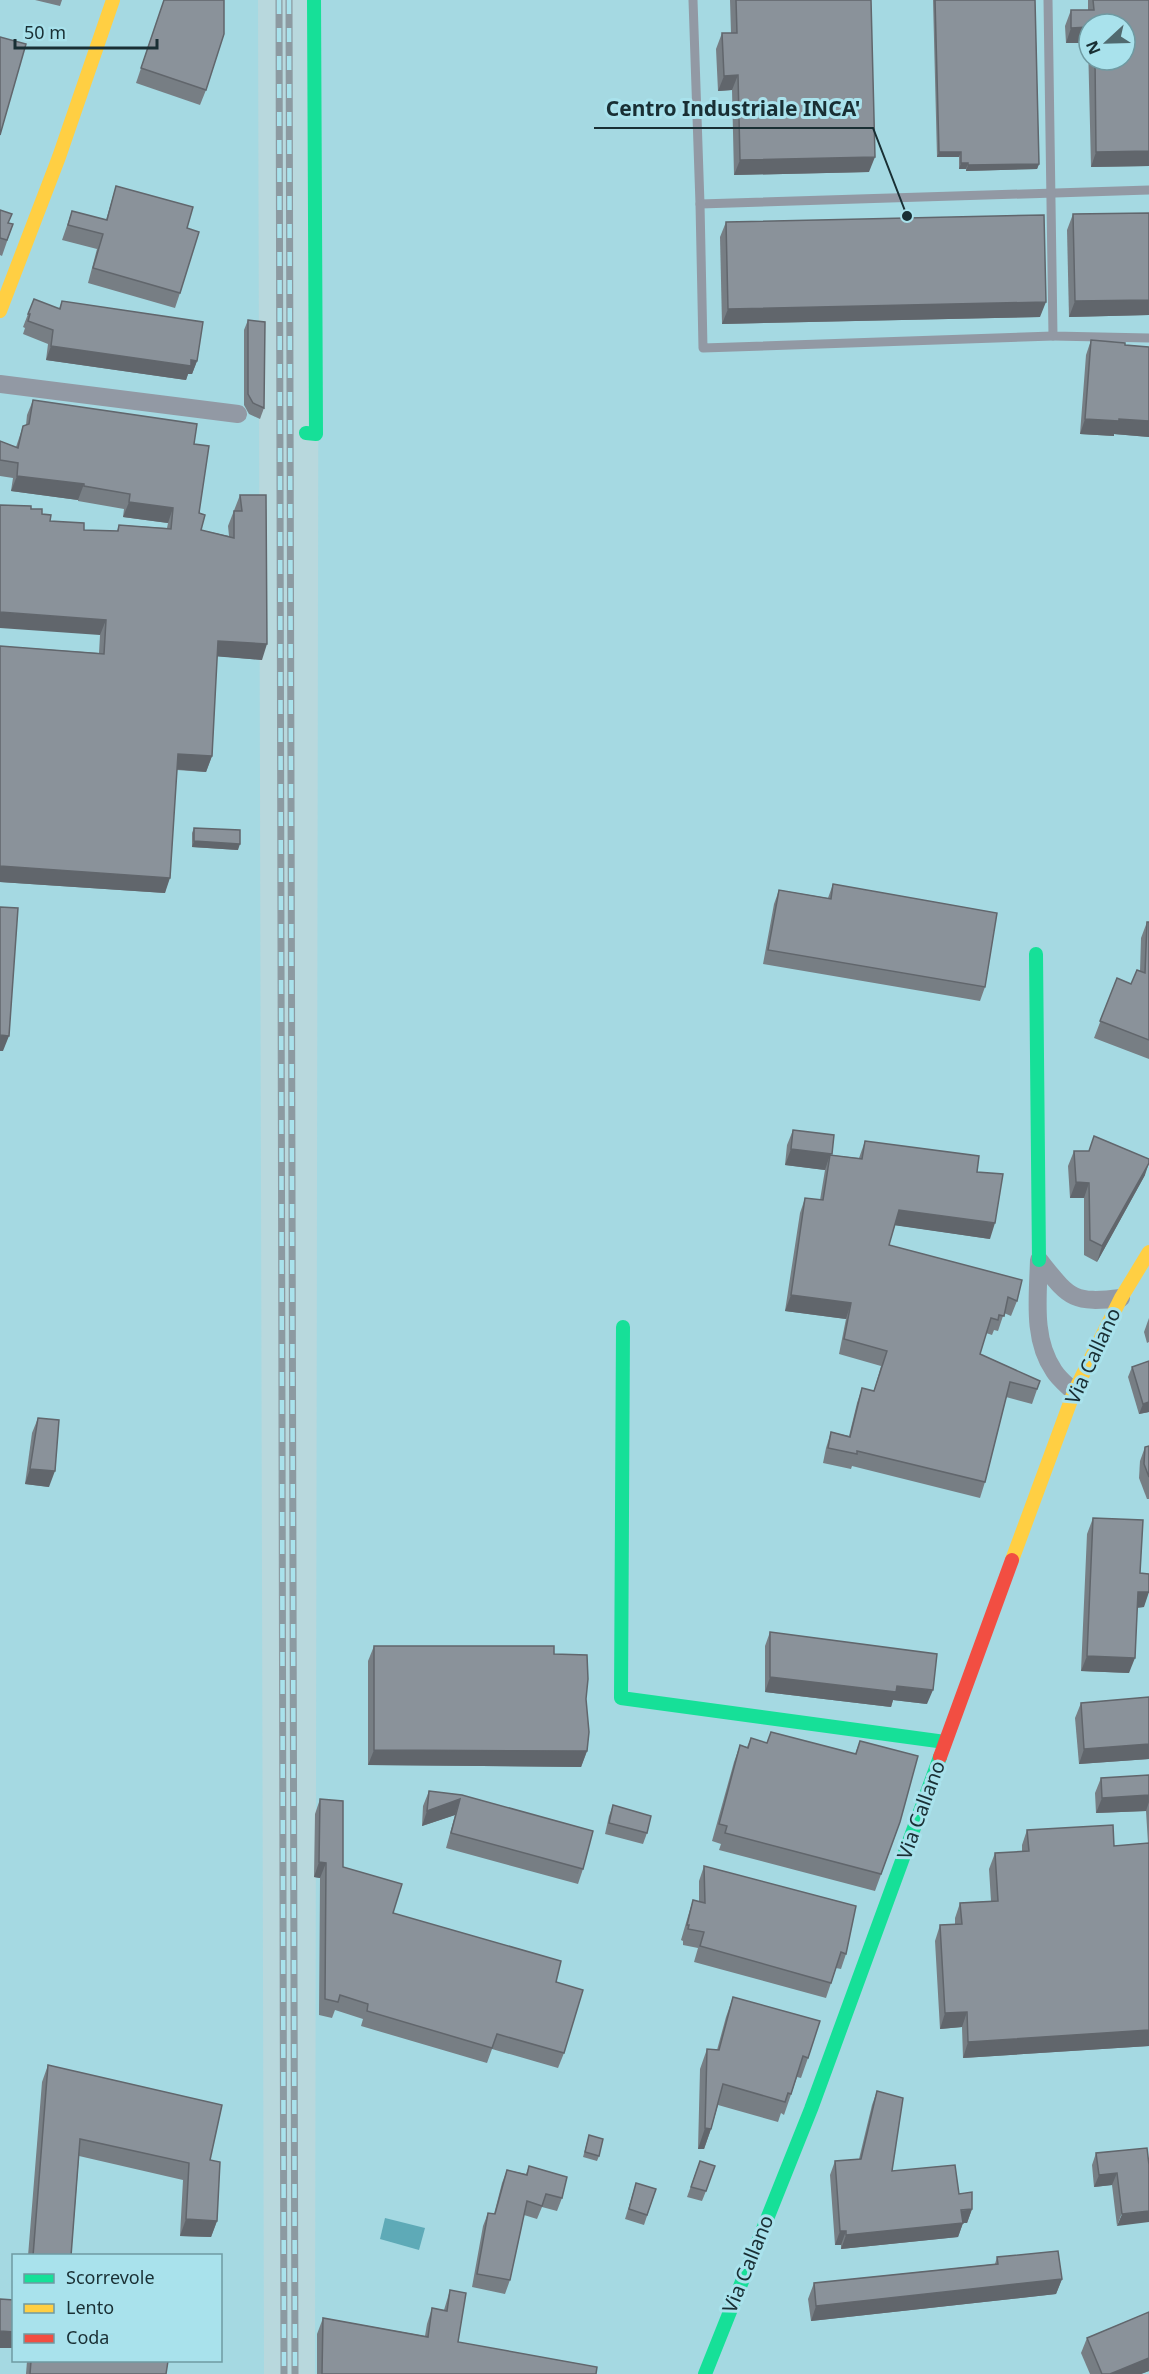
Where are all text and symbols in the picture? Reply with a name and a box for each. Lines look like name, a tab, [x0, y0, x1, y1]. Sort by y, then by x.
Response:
scale bar	[15, 12, 158, 50]
north arrow	[1077, 12, 1137, 72]
text: 50 m	[24, 20, 66, 44]
text: N	[1080, 37, 1106, 58]
callout: Centro Industriale INCA'	[594, 89, 873, 128]
text: Centro Industriale INCA'	[606, 94, 860, 122]
street label: Via Callano	[1058, 1303, 1127, 1408]
street label: Via Callano	[890, 1757, 951, 1863]
street label: Via Callano	[716, 2211, 779, 2317]
legend	[12, 2254, 222, 2362]
text: Scorrevole	[66, 2265, 155, 2289]
text: Lento	[66, 2295, 114, 2319]
text: Coda	[66, 2325, 109, 2349]

